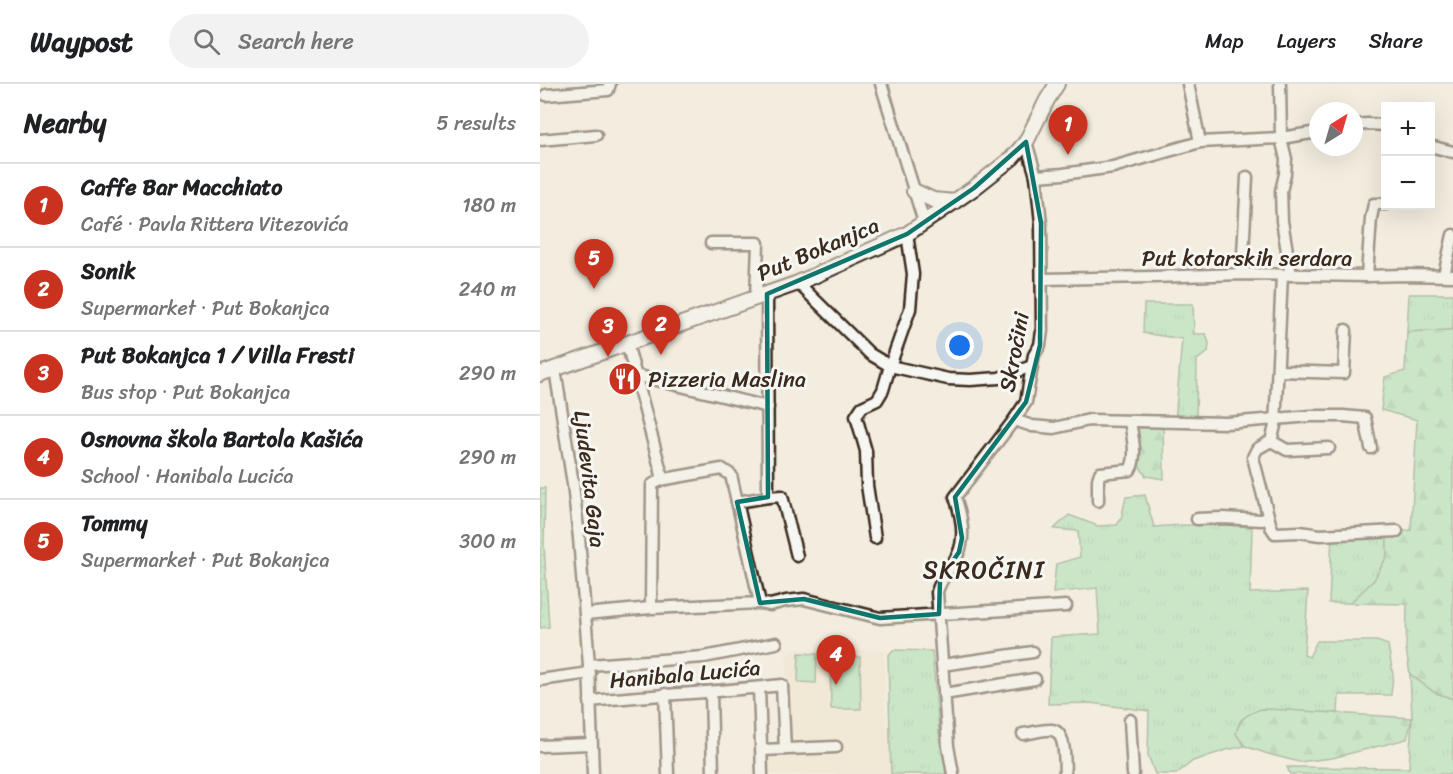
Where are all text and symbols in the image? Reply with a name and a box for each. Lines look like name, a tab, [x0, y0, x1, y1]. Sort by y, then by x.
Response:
search box	[169, 14, 589, 68]
text: Waypost	[30, 17, 133, 66]
text: Search here	[238, 22, 354, 61]
text: Map	[1205, 22, 1244, 60]
text: Layers	[1277, 22, 1336, 60]
text: Share	[1369, 22, 1423, 60]
icon: search	[190, 25, 223, 58]
text: Nearby	[24, 100, 106, 146]
north arrow	[1309, 102, 1363, 156]
map controls	[1381, 102, 1435, 210]
button: +	[1381, 102, 1435, 156]
text: 5 results	[437, 106, 516, 141]
pin: 1	[1048, 106, 1088, 155]
button: −	[1381, 156, 1435, 210]
text: Caffe Bar Macchiato	[81, 168, 282, 207]
text: 1	[39, 188, 48, 223]
text: 180 m	[462, 188, 516, 223]
street label: Put Bokanjca	[751, 206, 885, 292]
text: Café · Pavla Rittera Vitezovića	[81, 207, 348, 242]
street label: Put kotarskih serdara	[1142, 239, 1352, 278]
pin: 5	[574, 240, 614, 289]
text: Sonik	[81, 252, 136, 291]
text: 2	[38, 272, 49, 307]
text: 240 m	[459, 272, 516, 307]
text: Supermarket · Put Bokanjca	[81, 291, 329, 326]
pin: 2	[642, 306, 680, 355]
pin: 3	[588, 308, 628, 357]
street label: Skročini	[987, 308, 1041, 395]
your location	[945, 331, 974, 360]
text: Put Bokanjca 1 / Villa Fresti	[81, 336, 354, 375]
text: 3	[38, 356, 49, 391]
text: 290 m	[459, 356, 516, 391]
place label: Pizzeria Maslina	[648, 360, 806, 399]
restaurant icon: Pizzeria Maslina	[607, 361, 643, 397]
text: Bus stop · Put Bokanjca	[81, 375, 290, 410]
street label: Ljudevita Gaja	[562, 408, 618, 550]
text: Osnovna škola Bartola Kašića	[81, 420, 363, 459]
text: 4	[37, 440, 50, 475]
text: 290 m	[459, 440, 516, 475]
text: School · Hanibala Lucića	[81, 459, 293, 494]
text: Tommy	[81, 504, 147, 543]
text: 5	[37, 524, 50, 559]
text: 300 m	[459, 524, 516, 559]
text: Supermarket · Put Bokanjca	[81, 543, 329, 578]
district label: SKROČINI	[923, 549, 1045, 591]
pin: 4	[816, 636, 856, 685]
street label: Hanibala Lucića	[608, 648, 762, 700]

